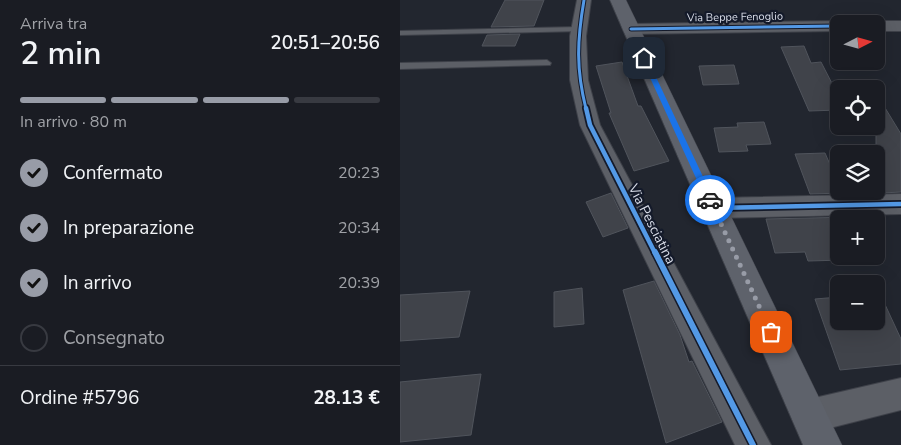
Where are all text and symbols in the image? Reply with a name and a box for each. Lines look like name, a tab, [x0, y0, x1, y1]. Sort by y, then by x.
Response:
street label: Via Beppe Fenoglio	[686, 9, 783, 25]
text: Arriva tra	[20, 13, 87, 35]
north arrow	[830, 15, 885, 70]
map controls	[830, 15, 885, 330]
text: 20:51–20:56	[270, 30, 380, 56]
text: 2 min	[20, 32, 102, 75]
pin	[623, 37, 665, 79]
icon: home	[630, 44, 658, 72]
button: locate	[830, 80, 885, 135]
text: In arrivo · 80 m	[20, 111, 127, 133]
button: layers	[830, 145, 885, 200]
icon: check	[20, 159, 48, 187]
text: Confermato	[63, 160, 163, 186]
text: 20:23	[338, 162, 380, 184]
courier	[685, 175, 735, 225]
street label: Via Pesciatina	[623, 180, 680, 267]
icon: car	[696, 186, 724, 214]
button: +	[830, 210, 885, 265]
icon: check	[20, 214, 48, 242]
text: In preparazione	[63, 215, 194, 241]
text: 20:34	[338, 217, 380, 239]
icon: check	[20, 269, 48, 297]
text: In arrivo	[63, 270, 132, 296]
text: 20:39	[338, 272, 380, 294]
button: −	[830, 275, 885, 330]
pin	[750, 311, 792, 353]
icon: bag	[757, 318, 785, 346]
text: Consegnato	[63, 325, 165, 351]
text: Ordine #5796	[20, 385, 140, 411]
text: 28.13 €	[313, 385, 380, 411]

